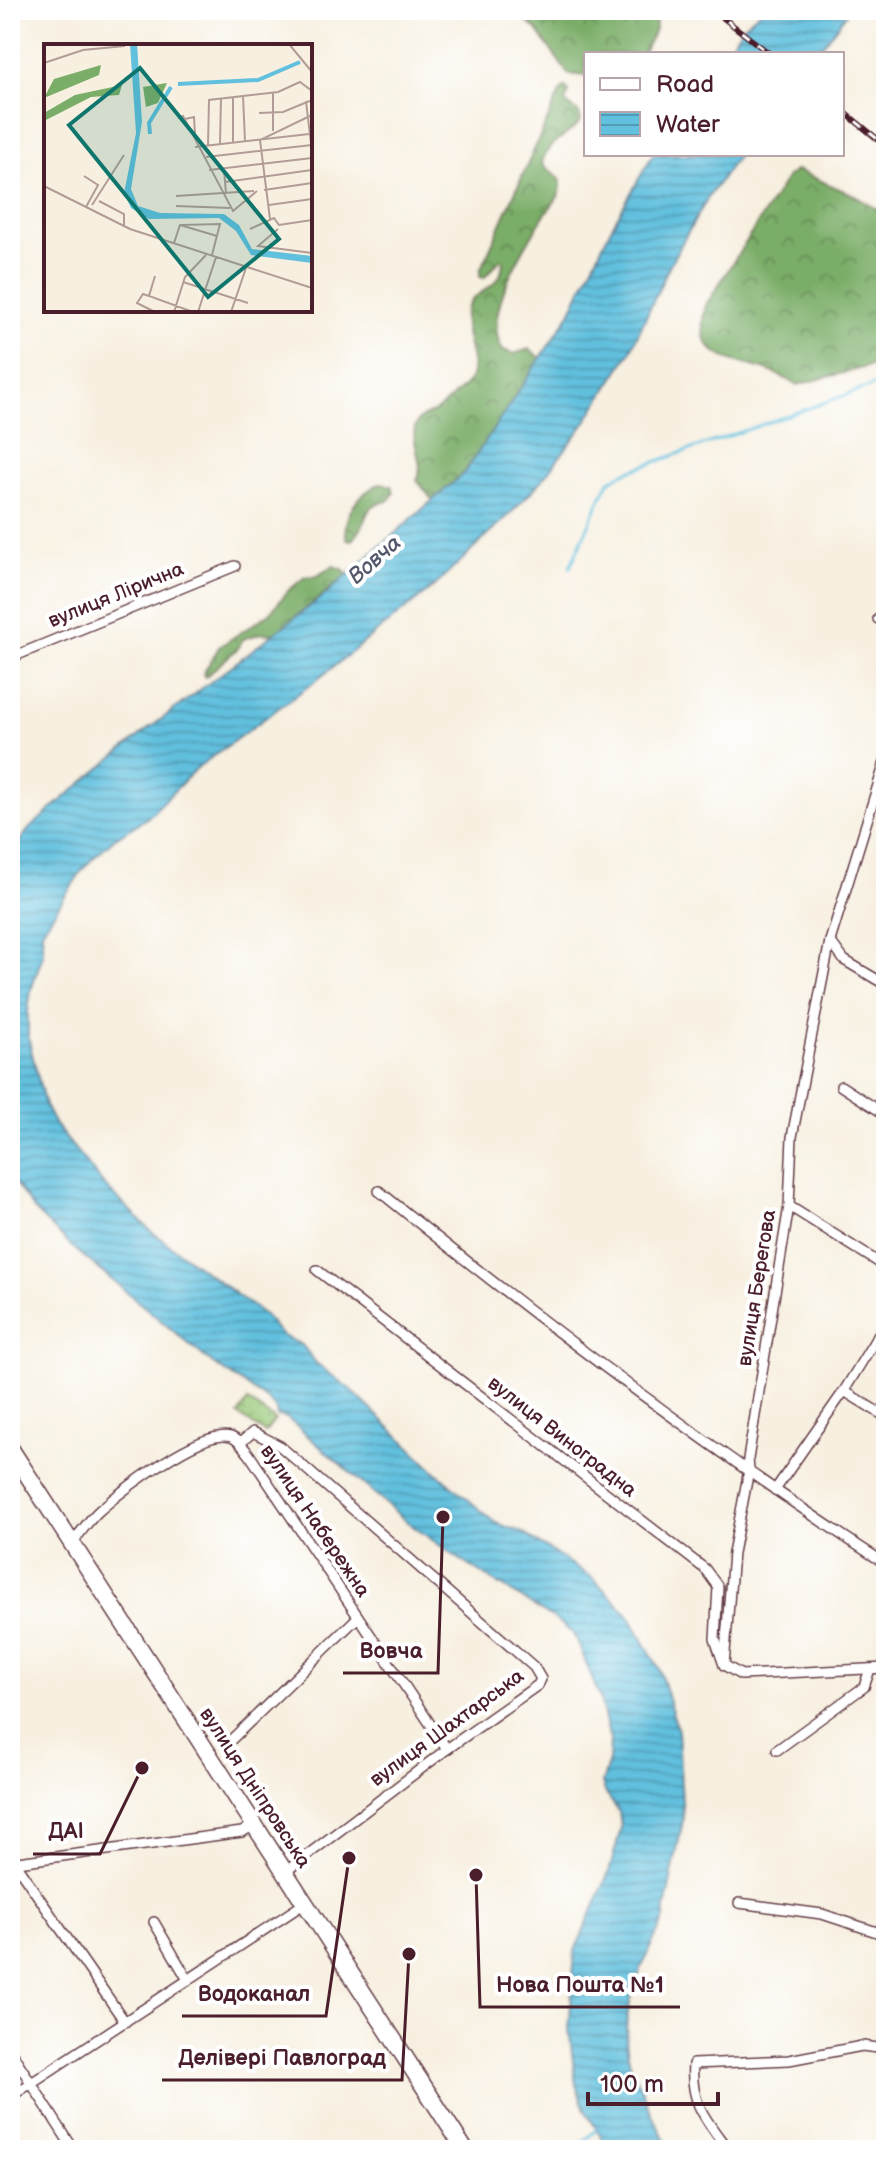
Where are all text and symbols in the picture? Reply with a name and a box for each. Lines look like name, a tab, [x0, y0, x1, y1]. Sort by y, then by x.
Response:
inset map	[44, 44, 312, 312]
legend	[584, 52, 844, 156]
text: Road	[656, 70, 714, 99]
text: Water	[656, 110, 720, 139]
water label: Вовча	[343, 530, 407, 590]
street label: вулиця Лірична	[45, 557, 187, 633]
street label: вулиця Берегова	[733, 1208, 781, 1368]
street label: вулиця Виноградна	[483, 1371, 641, 1503]
street label: вулиця Набережна	[255, 1440, 375, 1602]
callout: Вовча	[343, 1627, 438, 1673]
text: Вовча	[360, 1638, 423, 1665]
street label: вулиця Шахтарська	[365, 1664, 529, 1792]
street label: вулиця Дніпровська	[194, 1703, 316, 1873]
callout: ДАІ	[33, 1808, 100, 1854]
text: ДАІ	[48, 1818, 84, 1845]
callout: Нова Пошта №1	[480, 1961, 680, 2007]
callout: Водоканал	[182, 1970, 326, 2016]
text: Нова Пошта №1	[496, 1972, 664, 1999]
text: Водоканал	[198, 1981, 310, 2008]
callout: Делівері Павлоград	[162, 2034, 402, 2080]
text: Делівері Павлоград	[178, 2045, 387, 2072]
scale bar	[588, 2056, 718, 2106]
text: 100 m	[600, 2070, 664, 2099]

